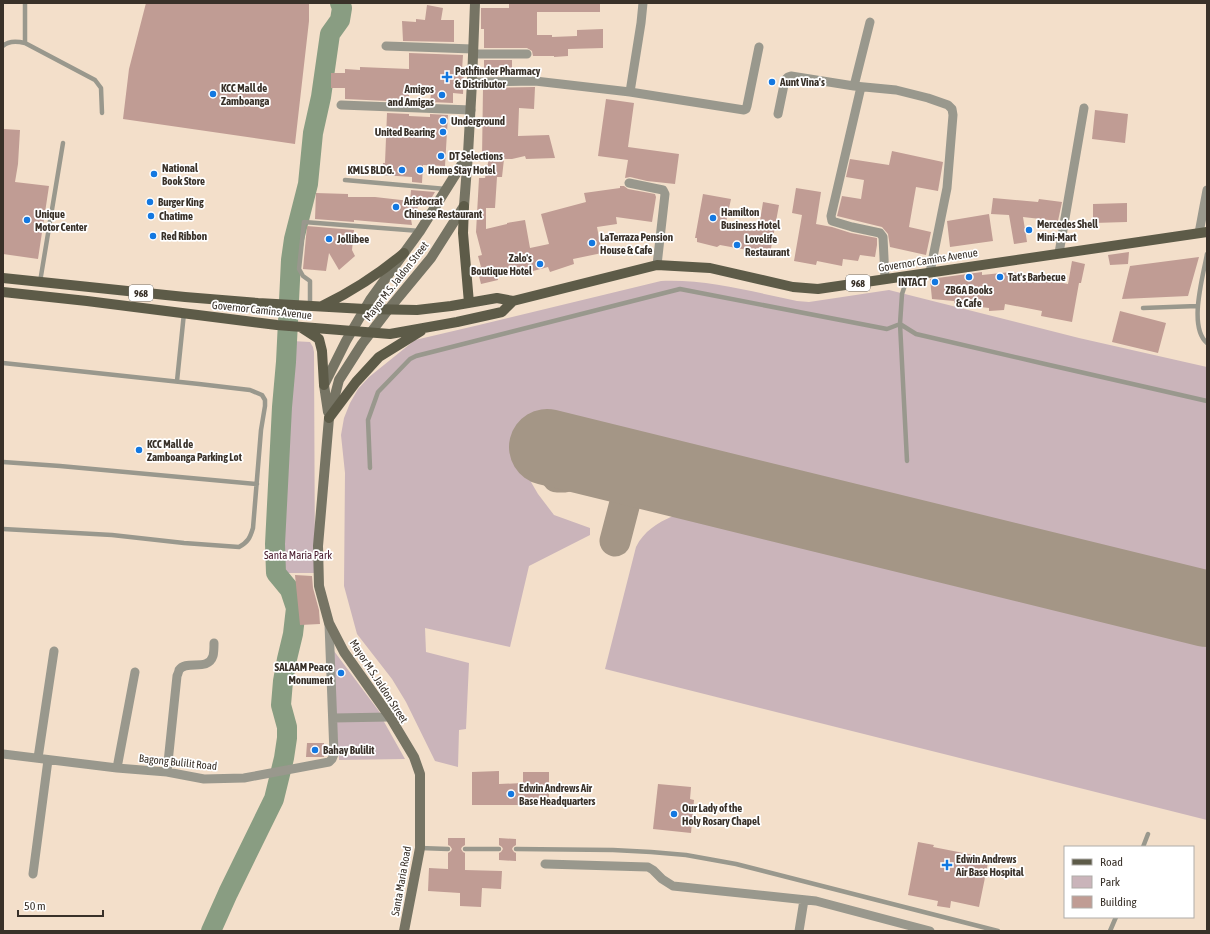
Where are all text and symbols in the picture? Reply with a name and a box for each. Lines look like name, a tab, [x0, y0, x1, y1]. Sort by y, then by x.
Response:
place label: Pathfinder Pharmacy & Distributor	[455, 65, 541, 90]
marker: Pathfinder Pharmacy & Distributor	[442, 72, 452, 82]
place label: Aunt Vina's	[779, 76, 825, 88]
marker: Aunt Vina's	[767, 77, 777, 87]
place label: KCC Mall de Zamboanga	[221, 82, 269, 107]
place label: Amigos and Amigas	[387, 83, 434, 108]
marker: KCC Mall de Zamboanga	[208, 89, 218, 99]
marker: Amigos and Amigas	[437, 90, 447, 100]
place label: Underground	[451, 115, 505, 127]
marker: Underground	[438, 116, 448, 126]
place label: United Bearing	[375, 126, 435, 138]
marker: United Bearing	[438, 127, 448, 137]
place label: DT Selections	[449, 150, 503, 162]
marker: DT Selections	[436, 151, 446, 161]
place label: National Book Store	[162, 162, 205, 187]
place label: KMLS BLDG.	[347, 164, 394, 176]
place label: Home Stay Hotel	[428, 164, 497, 176]
marker: KMLS BLDG.	[397, 165, 407, 175]
marker: Home Stay Hotel	[415, 165, 425, 175]
marker: National Book Store	[149, 169, 159, 179]
place label: Aristocrat Chinese Restaurant	[403, 195, 483, 220]
place label: Burger King	[158, 196, 204, 208]
marker: Burger King	[145, 197, 155, 207]
marker: Aristocrat Chinese Restaurant	[391, 202, 401, 212]
place label: Hamilton Business Hotel	[721, 206, 781, 231]
place label: Unique Motor Center	[35, 208, 88, 233]
place label: Chatime	[159, 210, 193, 222]
marker: Chatime	[146, 211, 156, 221]
marker: Hamilton Business Hotel	[708, 213, 718, 223]
marker: Unique Motor Center	[22, 215, 32, 225]
place label: Mercedes Shell Mini-Mart	[1037, 218, 1099, 243]
marker: Mercedes Shell Mini-Mart	[1024, 225, 1034, 235]
place label: Red Ribbon	[161, 230, 207, 242]
marker: Red Ribbon	[148, 231, 158, 241]
place label: LaTerraza Pension House & Cafe	[600, 231, 673, 256]
place label: Jollibee	[336, 233, 369, 245]
place label: Lovelife Restaurant	[745, 233, 790, 258]
marker: Jollibee	[324, 234, 334, 244]
marker: LaTerraza Pension House & Cafe	[587, 238, 597, 248]
street label: Mayor M.S. Jaldon Street	[361, 239, 431, 323]
marker: Lovelife Restaurant	[732, 240, 742, 250]
street label: Governor Camins Avenue	[877, 246, 979, 274]
place label: Zalo's Boutique Hotel	[471, 252, 533, 277]
marker: Zalo's Boutique Hotel	[535, 259, 545, 269]
place label: Tat's Barbecue	[1008, 271, 1066, 283]
marker: ZBGA Books & Cafe	[964, 272, 974, 282]
marker: Tat's Barbecue	[995, 272, 1005, 282]
road number: 968	[846, 275, 870, 291]
place label: INTACT	[898, 276, 927, 288]
marker: INTACT	[930, 277, 940, 287]
place label: ZBGA Books & Cafe	[945, 284, 993, 309]
road number: 968	[129, 285, 153, 301]
street label: Governor Camins Avenue	[211, 299, 313, 321]
place label: KCC Mall de Zamboanga Parking Lot	[147, 438, 243, 463]
marker: KCC Mall de Zamboanga Parking Lot	[134, 445, 144, 455]
park label: Santa Maria Park	[264, 549, 332, 561]
street label: Mayor M.S. Jaldon Street	[348, 637, 410, 725]
place label: SALAAM Peace Monument	[275, 661, 334, 686]
marker: SALAAM Peace Monument	[336, 668, 346, 678]
place label: Bahay Bulilit	[323, 744, 375, 756]
marker: Bahay Bulilit	[310, 745, 320, 755]
street label: Bagong Bulilit Road	[138, 752, 218, 772]
place label: Edwin Andrews Air Base Headquarters	[519, 782, 596, 807]
marker: Edwin Andrews Air Base Headquarters	[506, 789, 516, 799]
place label: Our Lady of the Holy Rosary Chapel	[682, 802, 761, 827]
marker: Our Lady of the Holy Rosary Chapel	[669, 809, 679, 819]
street label: Santa Maria Road	[389, 845, 413, 917]
legend	[1064, 846, 1194, 918]
place label: Edwin Andrews Air Base Hospital	[955, 853, 1025, 878]
text: Road	[1100, 855, 1123, 869]
marker: Edwin Andrews Air Base Hospital	[941, 859, 953, 871]
text: Park	[1100, 875, 1121, 889]
scale bar	[18, 892, 103, 918]
text: Building	[1100, 895, 1138, 909]
text: 50 m	[24, 899, 46, 913]

